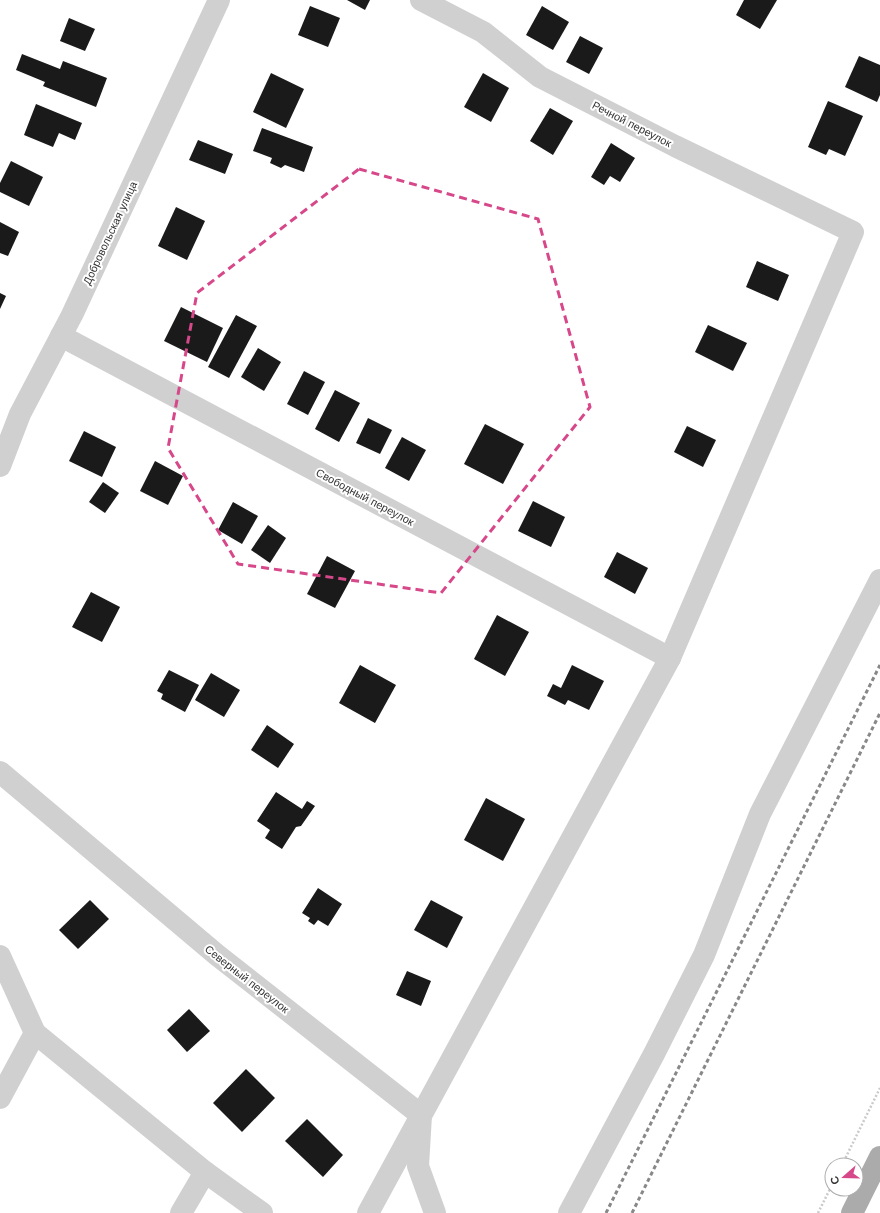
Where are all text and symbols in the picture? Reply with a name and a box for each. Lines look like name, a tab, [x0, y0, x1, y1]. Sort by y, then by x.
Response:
street label: Речной переулок	[590, 99, 674, 150]
street label: Добровольская улица	[81, 179, 141, 287]
street label: Свободный переулок	[314, 466, 416, 529]
street label: Северный переулок	[202, 943, 291, 1016]
north arrow	[824, 1157, 864, 1197]
text: С	[828, 1174, 843, 1186]

